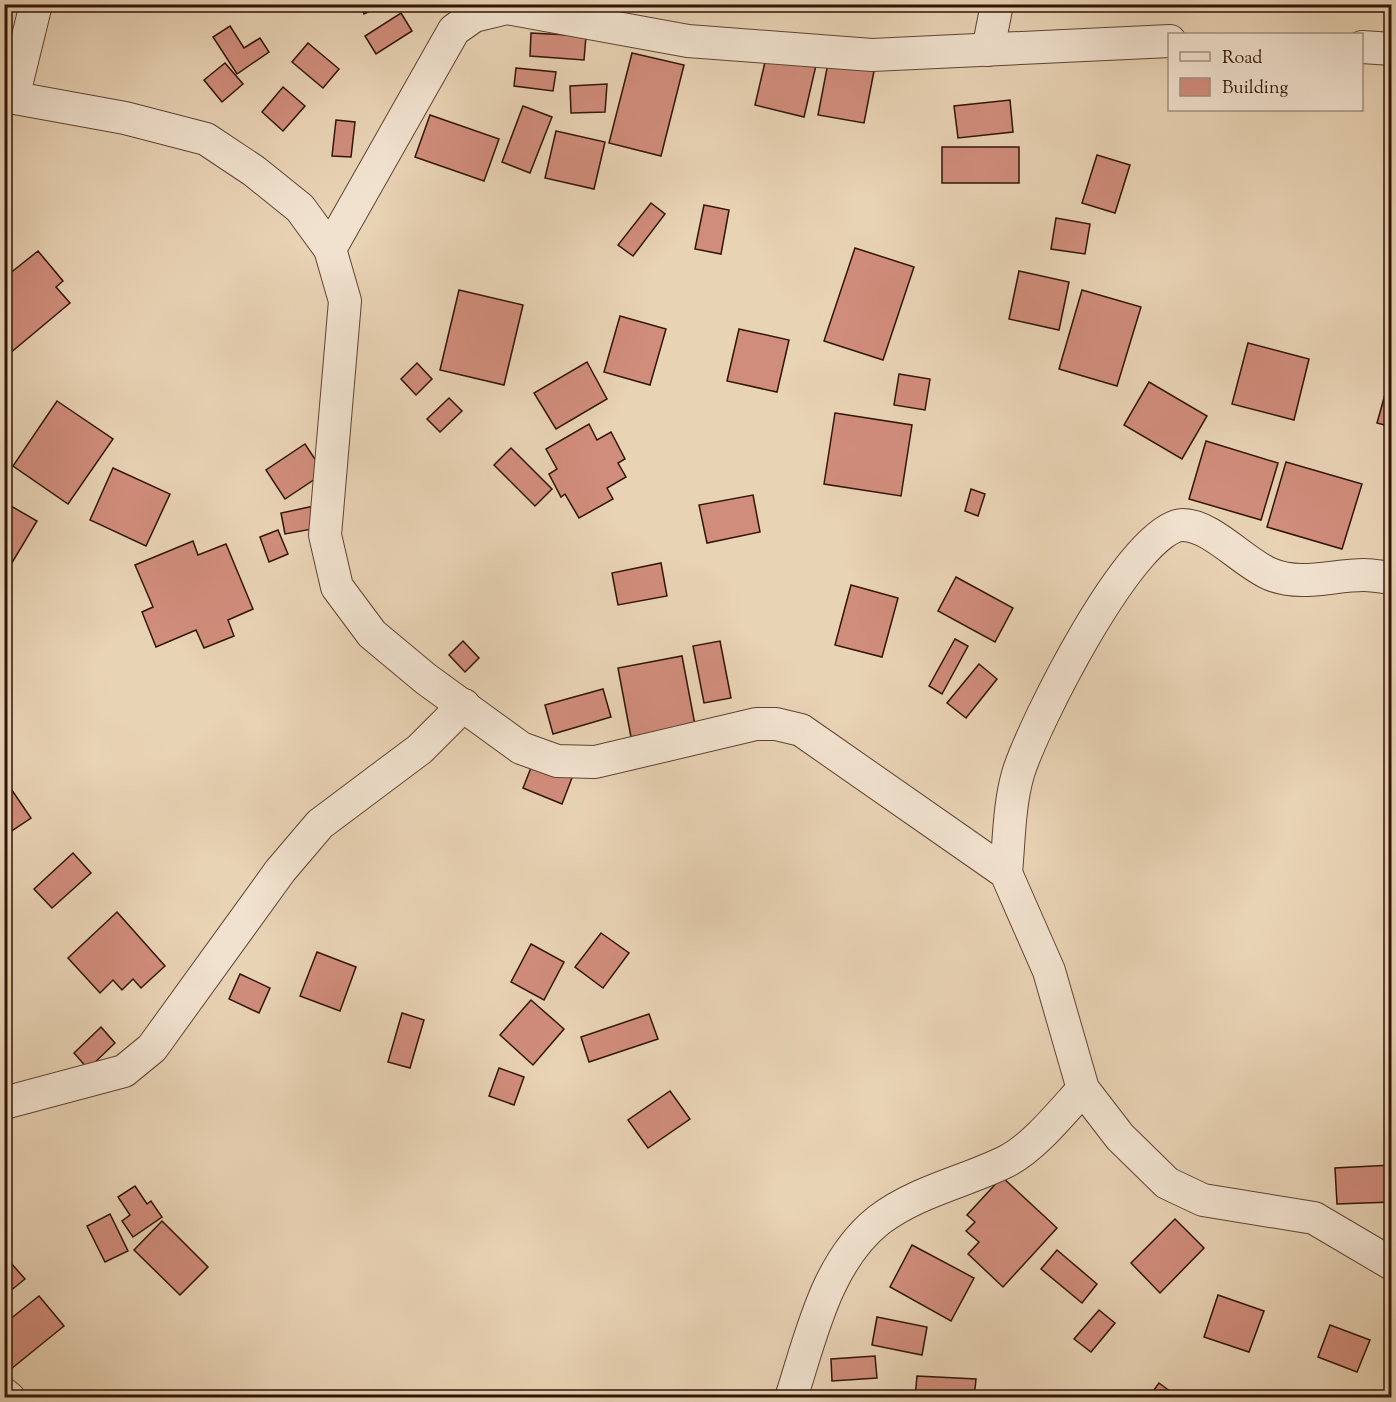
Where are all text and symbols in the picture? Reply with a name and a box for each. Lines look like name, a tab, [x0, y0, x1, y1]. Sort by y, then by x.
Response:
legend	[1168, 33, 1363, 111]
text: Road	[1222, 46, 1262, 72]
text: Building	[1222, 76, 1288, 102]

